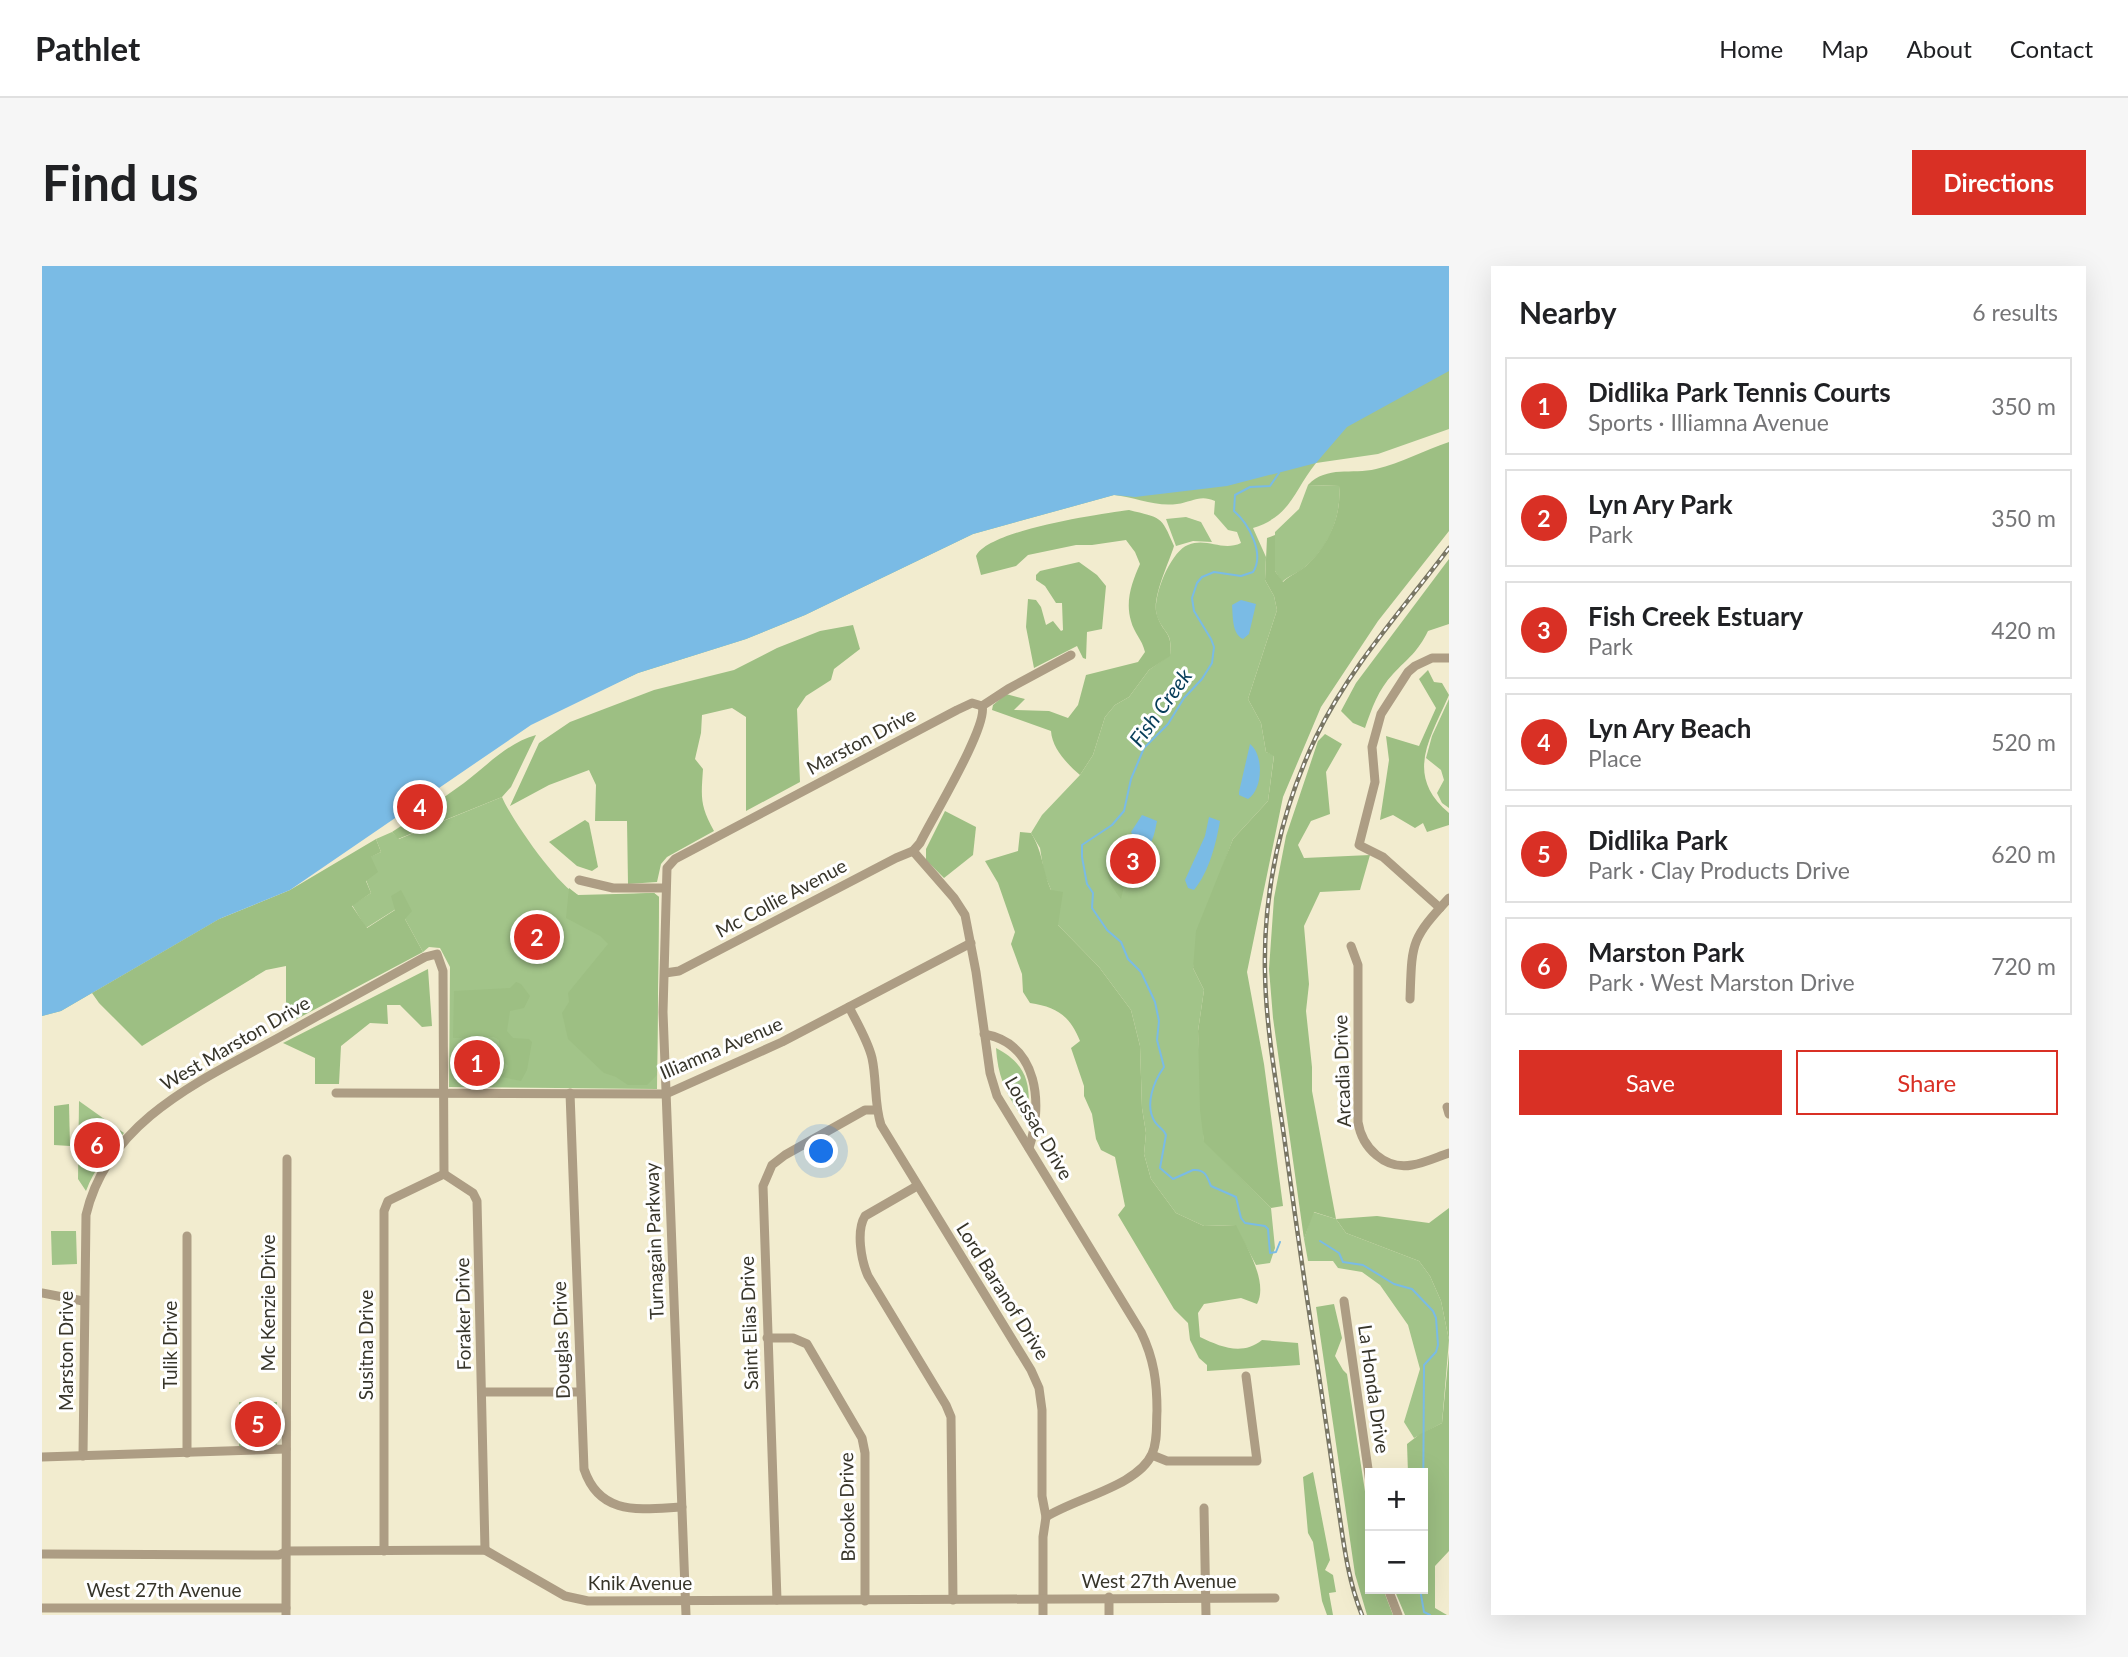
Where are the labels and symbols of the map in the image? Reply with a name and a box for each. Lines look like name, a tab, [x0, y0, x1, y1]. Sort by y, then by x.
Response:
water label: Fish Creek	[1123, 663, 1197, 751]
street label: Marston Drive	[802, 702, 919, 779]
pin: 4	[397, 781, 443, 833]
pin: 3	[1110, 835, 1156, 887]
street label: Mc Collie Avenue	[711, 853, 850, 942]
pin: 2	[514, 911, 560, 963]
street label: West Marston Drive	[156, 990, 314, 1095]
street label: Illiamna Avenue	[656, 1011, 786, 1084]
street label: Arcadia Drive	[1328, 1014, 1355, 1128]
pin: 1	[454, 1037, 500, 1089]
street label: Loussac Drive	[1001, 1072, 1078, 1184]
pin: 6	[74, 1119, 120, 1171]
your location	[804, 1134, 838, 1168]
street label: Turnagain Parkway	[639, 1162, 668, 1320]
street label: Lord Baranof Drive	[952, 1218, 1055, 1364]
street label: Mc Kenzie Drive	[256, 1234, 279, 1372]
street label: Saint Elias Drive	[735, 1256, 762, 1390]
street label: Foraker Drive	[450, 1257, 475, 1371]
street label: Douglas Drive	[547, 1281, 574, 1399]
street label: Susitna Drive	[354, 1290, 377, 1400]
street label: Marston Drive	[54, 1291, 77, 1411]
street label: Tulik Drive	[158, 1301, 181, 1389]
street label: La Honda Drive	[1354, 1323, 1395, 1455]
pin: 5	[235, 1398, 281, 1450]
street label: Brooke Drive	[834, 1452, 859, 1562]
street label: West 27th Avenue	[1081, 1569, 1237, 1592]
street label: Knik Avenue	[588, 1571, 692, 1594]
street label: West 27th Avenue	[86, 1578, 242, 1601]

